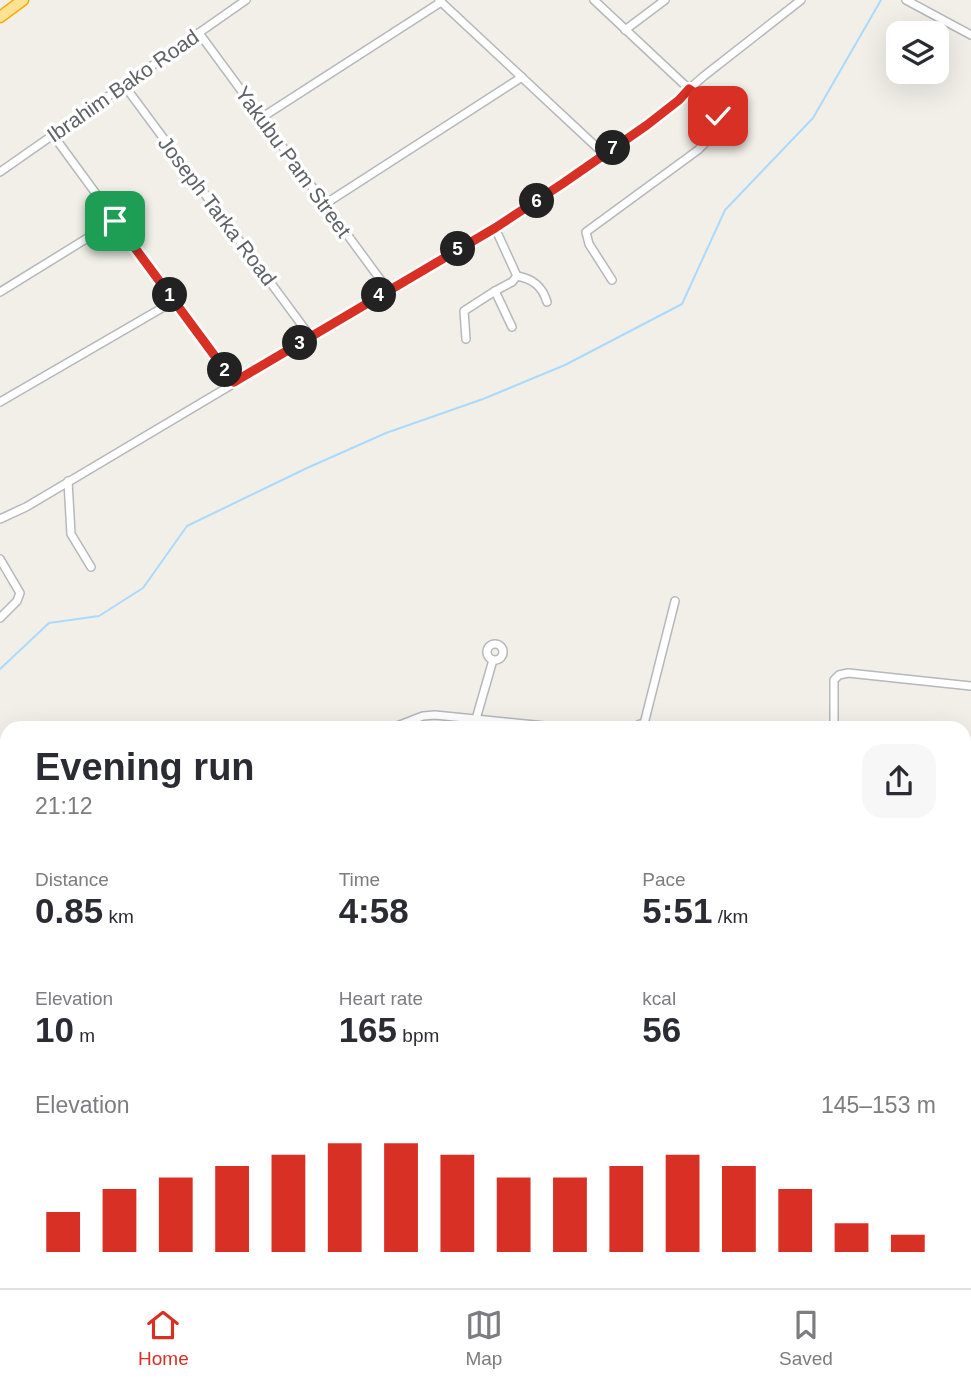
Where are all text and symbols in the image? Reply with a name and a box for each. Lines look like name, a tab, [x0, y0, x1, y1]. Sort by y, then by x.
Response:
map controls	[886, 21, 949, 84]
button: layers	[886, 21, 949, 84]
street label: Ibrahim Bako Road	[42, 25, 203, 147]
street label: Yakubu Pam Street	[231, 82, 356, 242]
pin	[688, 86, 748, 146]
icon: check	[699, 97, 737, 135]
pin: 7	[596, 130, 630, 166]
street label: Joseph Tarka Road	[154, 132, 281, 290]
text: 7	[607, 137, 618, 158]
pin: 6	[520, 184, 554, 218]
text: 6	[531, 190, 542, 211]
pin	[85, 191, 145, 251]
icon: arrive	[96, 202, 134, 240]
pin: 5	[440, 232, 476, 266]
text: 5	[452, 238, 463, 259]
pin: 1	[152, 278, 188, 312]
pin: 4	[362, 278, 396, 312]
text: 1	[164, 284, 175, 305]
text: 4	[373, 284, 384, 305]
pin: 3	[282, 326, 318, 360]
text: 3	[294, 332, 305, 353]
pin: 2	[208, 352, 243, 388]
text: 2	[219, 359, 230, 380]
button: share	[862, 744, 936, 818]
text: Evening run	[35, 746, 255, 788]
text: 21:12	[35, 793, 93, 819]
text: Distance	[35, 869, 109, 890]
text: Time	[339, 869, 380, 890]
text: Pace	[642, 869, 686, 890]
text: 0.85	[35, 891, 103, 930]
text: 4:58	[339, 891, 409, 930]
text: 5:51	[642, 891, 712, 930]
text: km	[103, 906, 134, 927]
text: /km	[712, 906, 748, 927]
text: Elevation	[35, 988, 113, 1009]
text: Heart rate	[339, 988, 423, 1009]
text: kcal	[642, 988, 676, 1009]
text: 10	[35, 1010, 74, 1049]
text: 165	[339, 1010, 397, 1049]
text: 56	[642, 1010, 681, 1049]
text: m	[74, 1025, 95, 1046]
text: bpm	[397, 1025, 439, 1046]
text: Elevation	[35, 1092, 130, 1118]
text: 145–153 m	[821, 1092, 936, 1118]
tab: Home	[138, 1306, 189, 1370]
tab: Map	[465, 1306, 503, 1370]
tab: Saved	[779, 1306, 833, 1370]

